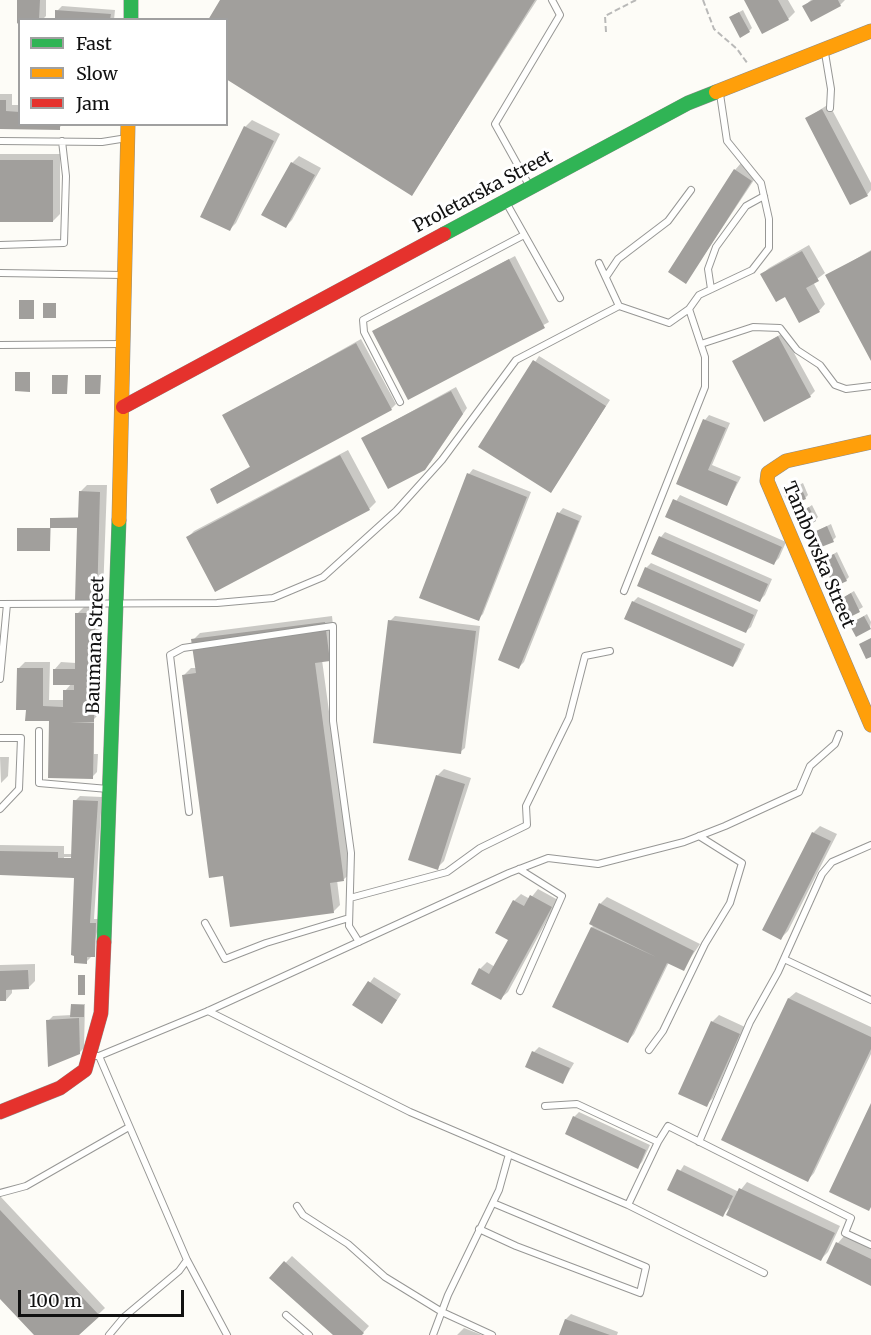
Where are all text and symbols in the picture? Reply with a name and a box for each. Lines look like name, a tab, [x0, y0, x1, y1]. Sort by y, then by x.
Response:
legend	[18, 18, 228, 126]
text: Fast	[76, 32, 112, 55]
text: Slow	[76, 62, 118, 85]
text: Jam	[76, 92, 110, 115]
street label: Proletarska Street	[410, 146, 556, 238]
street label: Tambovska Street	[777, 479, 859, 631]
street label: Baumana Street	[83, 576, 109, 714]
scale bar	[21, 1278, 188, 1316]
text: 100 m	[29, 1289, 82, 1312]

